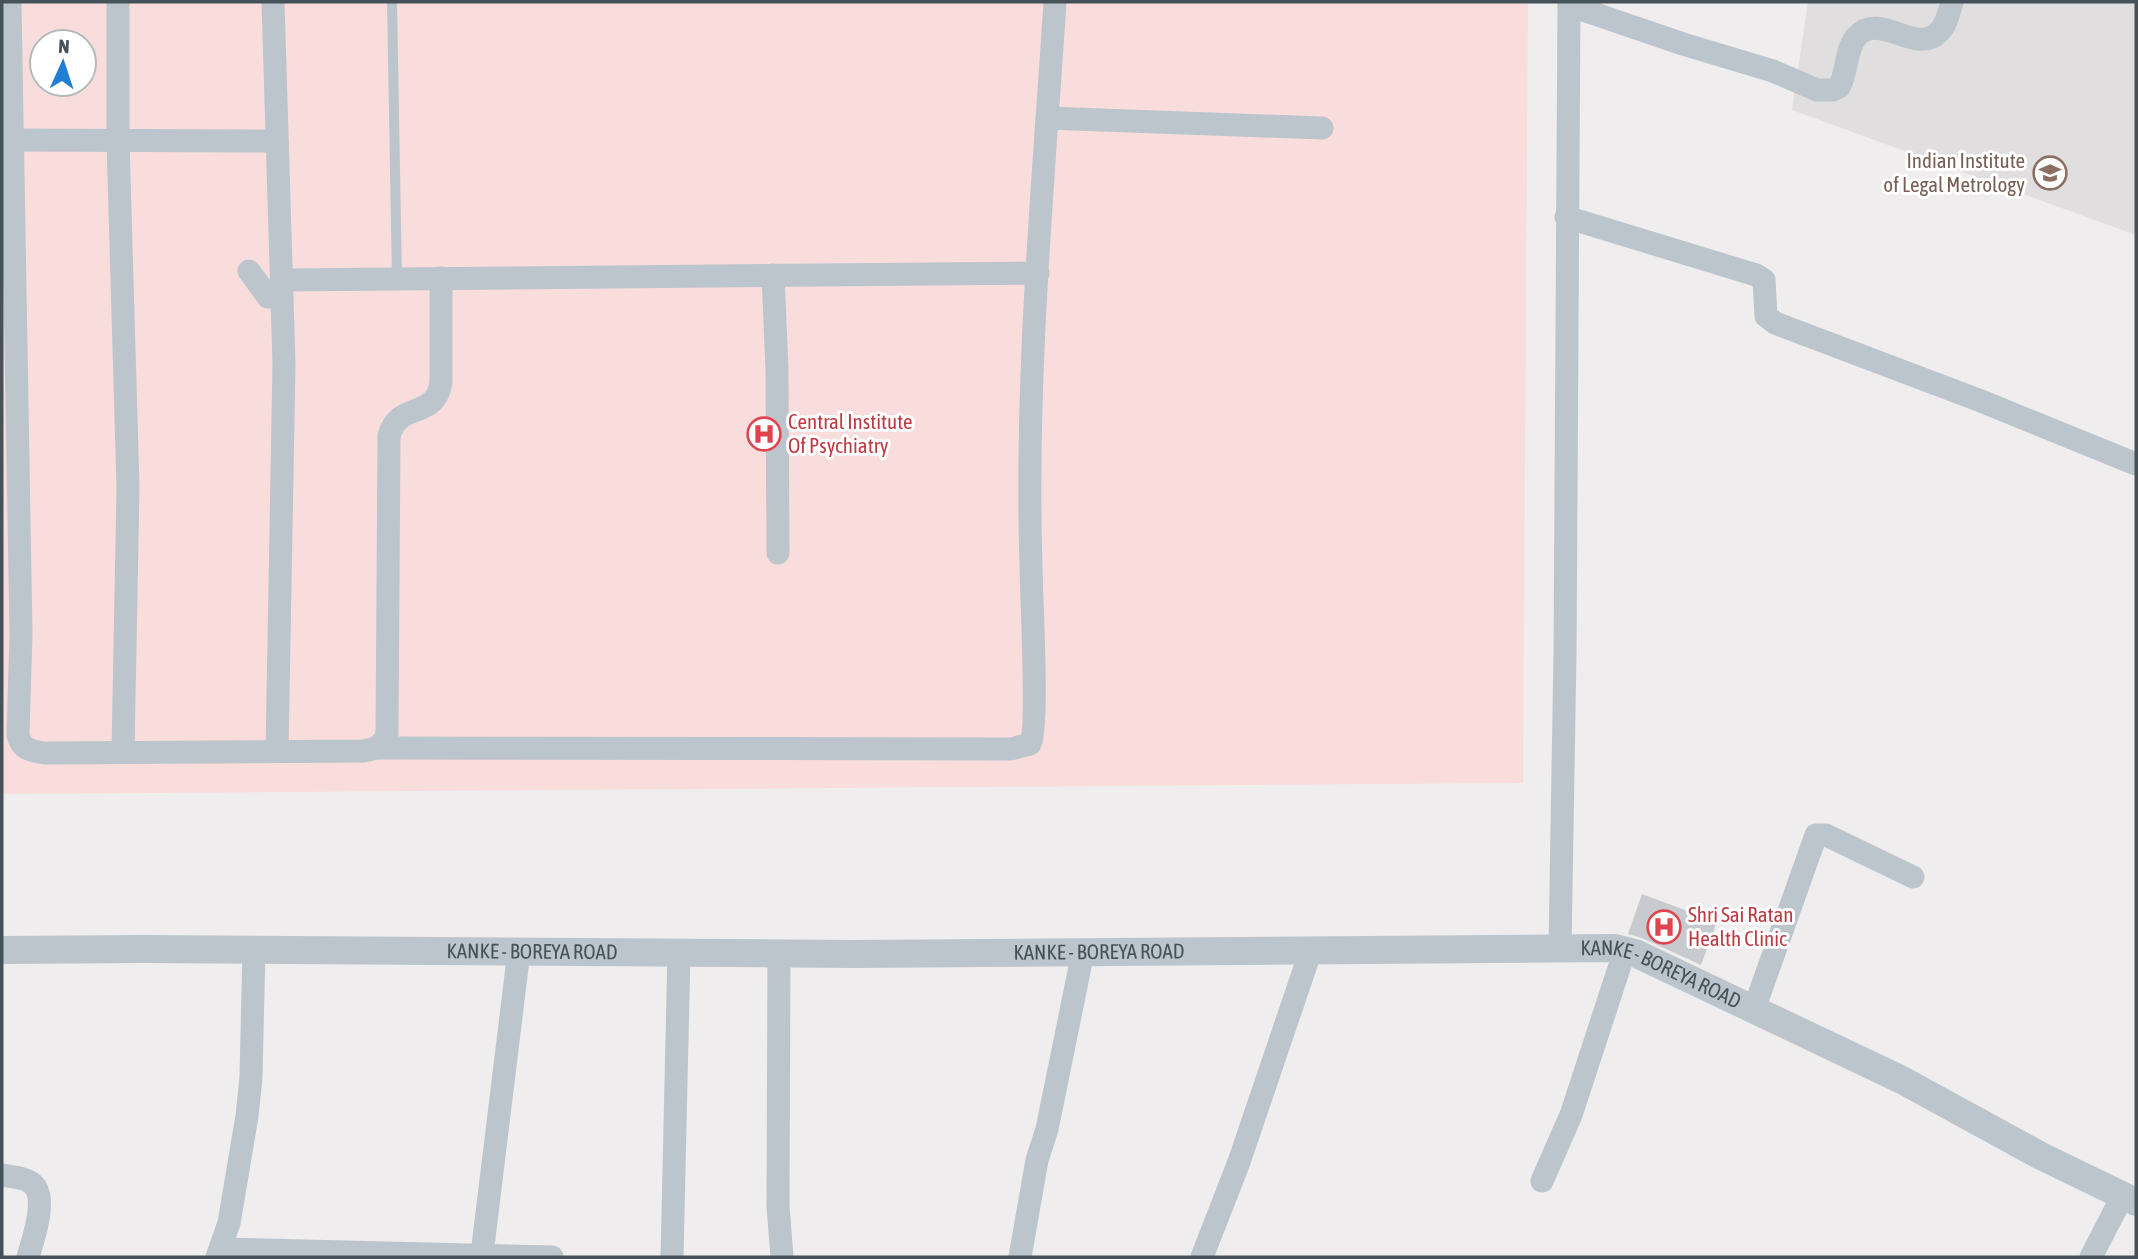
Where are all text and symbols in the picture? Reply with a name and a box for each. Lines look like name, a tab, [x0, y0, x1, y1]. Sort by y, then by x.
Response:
north arrow	[28, 28, 98, 98]
text: N	[58, 35, 70, 57]
place label: Indian Institute of Legal Metrology	[1883, 148, 2025, 196]
school or university icon: Indian Institute of Legal Metrology	[2031, 154, 2069, 192]
place label: Central Institute Of Psychiatry	[788, 409, 913, 457]
hospital icon: Central Institute Of Psychiatry	[745, 415, 783, 453]
place label: Shri Sai Ratan Health Clinic	[1688, 902, 1793, 950]
hospital icon: Shri Sai Ratan Health Clinic	[1645, 908, 1683, 946]
street label: KANKE - BOREYA ROAD	[1580, 935, 1745, 1013]
street label: KANKE - BOREYA ROAD	[446, 938, 618, 963]
street label: KANKE - BOREYA ROAD	[1013, 938, 1185, 964]

